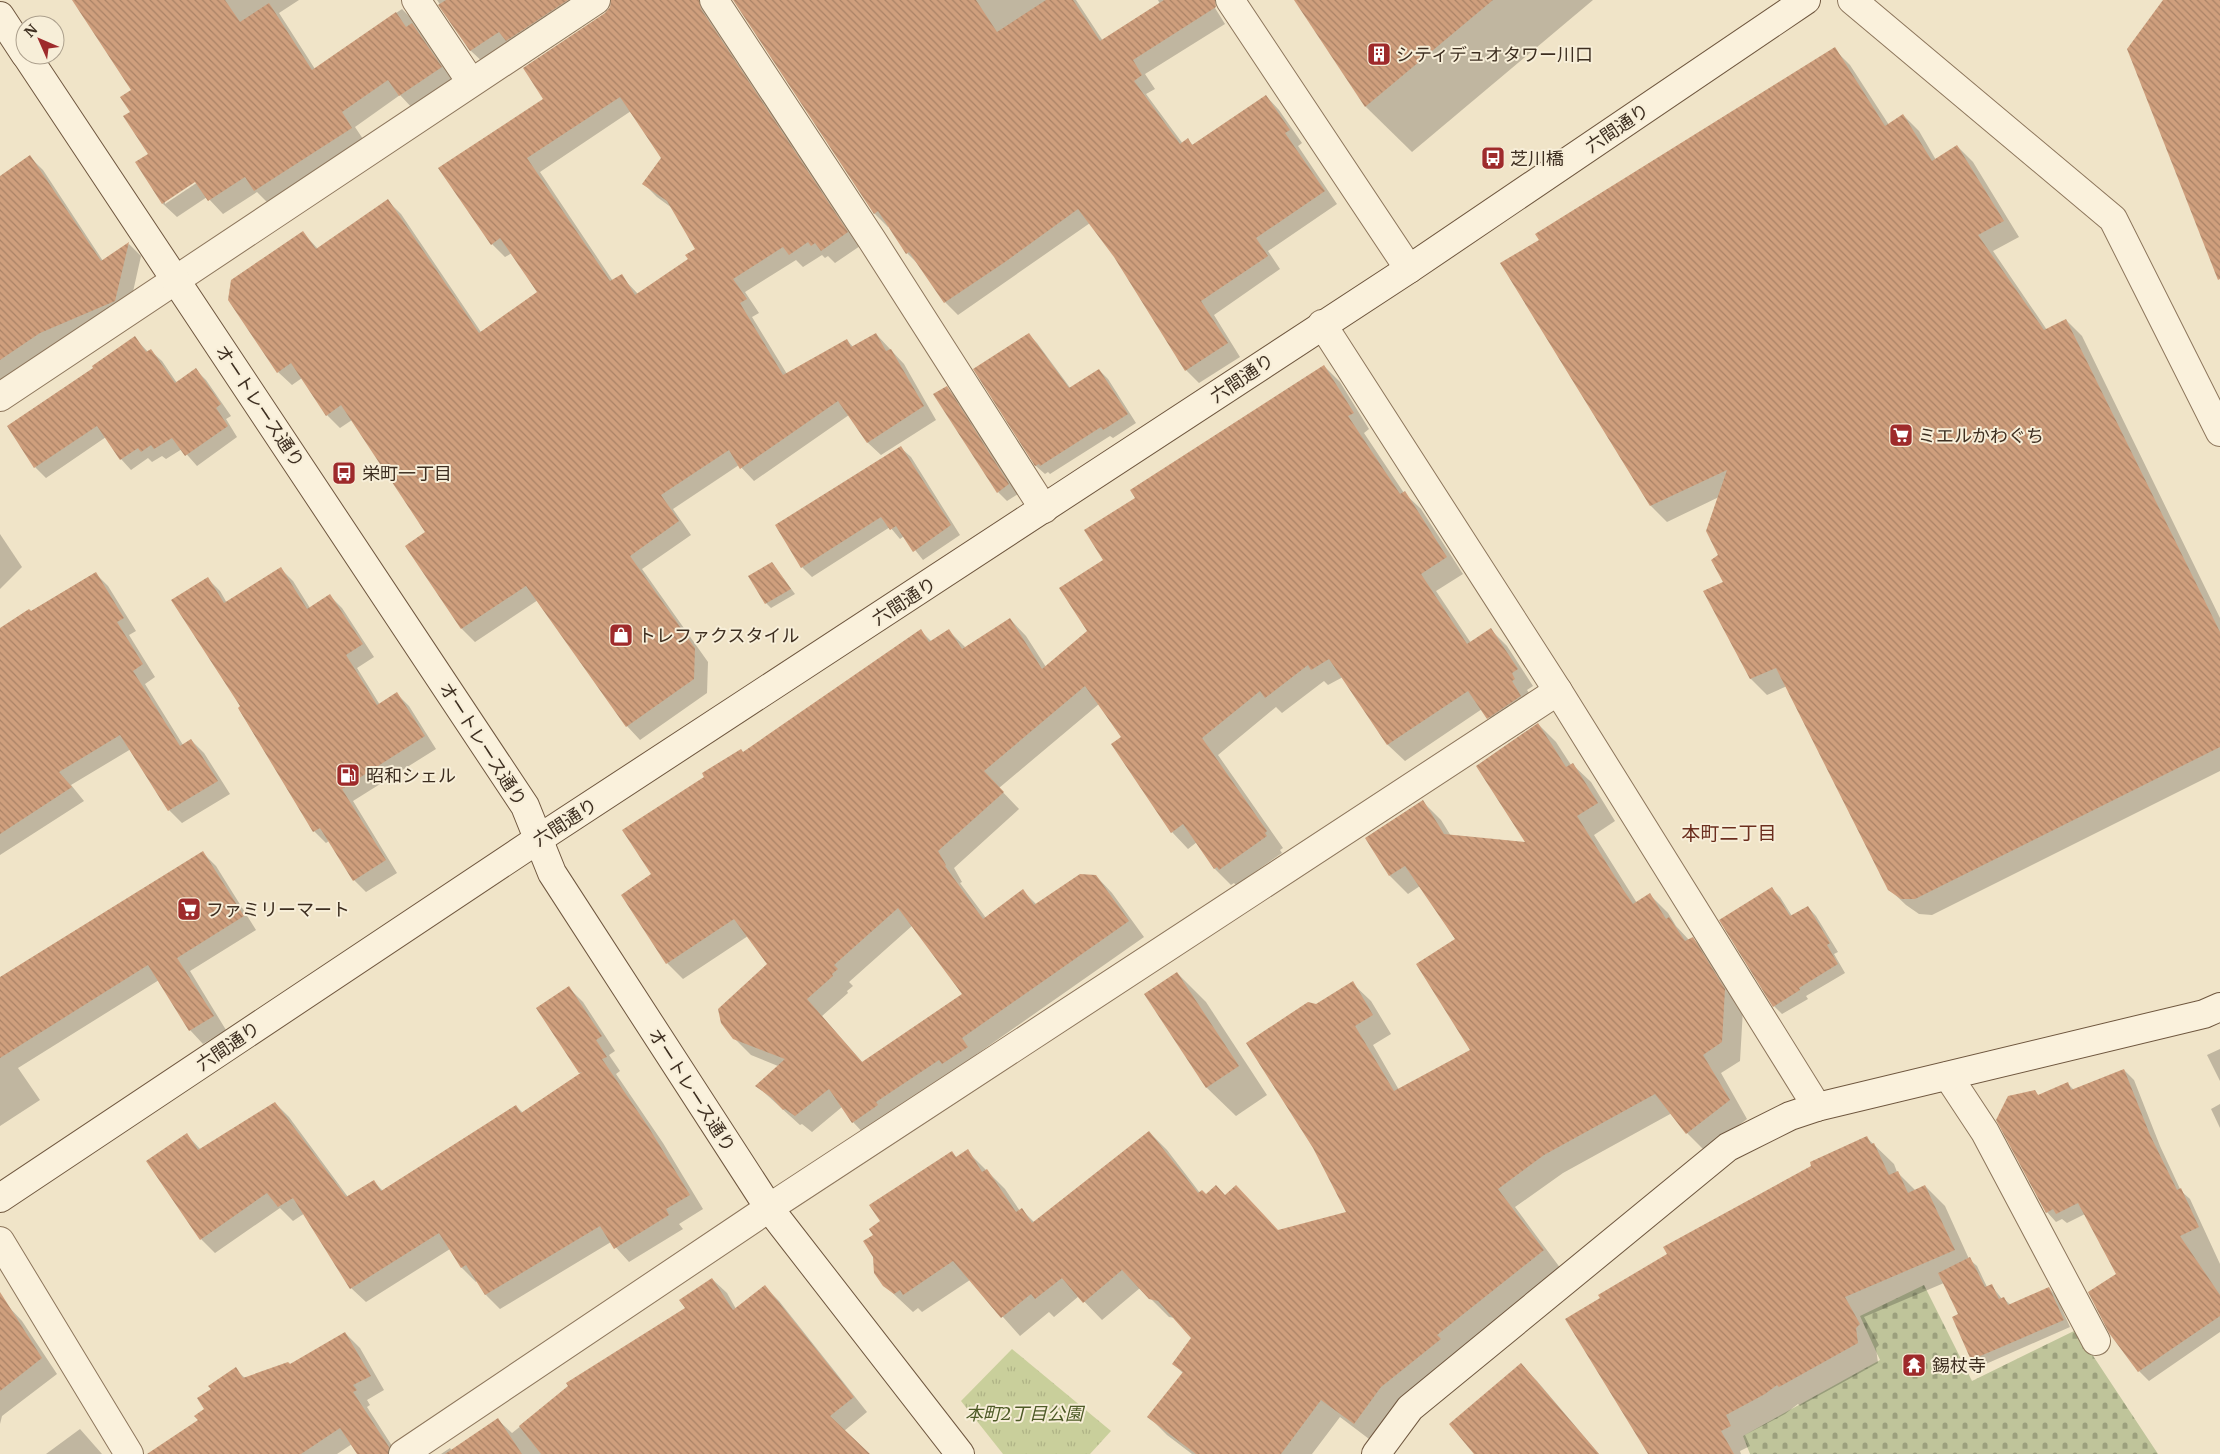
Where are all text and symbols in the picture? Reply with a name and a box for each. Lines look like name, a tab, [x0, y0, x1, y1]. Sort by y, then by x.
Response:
north arrow	[15, 15, 65, 65]
text: N	[21, 21, 41, 41]
building icon: シティデュオタワー川口	[1366, 41, 1392, 67]
place label: シティデュオタワー川口	[1396, 43, 1593, 66]
street label: 六間通り	[1581, 98, 1653, 158]
bus stop icon: 芝川橋	[1480, 145, 1506, 171]
place label: 芝川橋	[1510, 147, 1564, 170]
street label: オートレース通り	[210, 340, 310, 472]
street label: 六間通り	[1206, 348, 1278, 408]
supermarket icon: ミエルかわぐち	[1888, 422, 1914, 448]
place label: ミエルかわぐち	[1918, 424, 2044, 447]
bus stop icon: 栄町一丁目	[331, 460, 357, 486]
place label: 栄町一丁目	[362, 462, 452, 485]
street label: 六間通り	[868, 572, 940, 630]
shop icon: トレファクスタイル	[608, 622, 634, 648]
place label: トレファクスタイル	[638, 624, 799, 647]
street label: オートレース通り	[434, 678, 532, 810]
fuel station icon: 昭和シェル	[335, 762, 361, 788]
place label: 昭和シェル	[366, 764, 456, 787]
street label: 六間通り	[529, 793, 601, 851]
district label: 本町二丁目	[1681, 821, 1777, 845]
supermarket icon: ファミリーマート	[176, 896, 202, 922]
place label: ファミリーマート	[206, 898, 350, 921]
street label: 六間通り	[192, 1016, 264, 1076]
street label: オートレース通り	[643, 1024, 741, 1156]
temple icon: 錫杖寺	[1901, 1352, 1927, 1378]
place label: 錫杖寺	[1932, 1354, 1986, 1377]
park label: 本町2丁目公園	[965, 1402, 1086, 1425]

